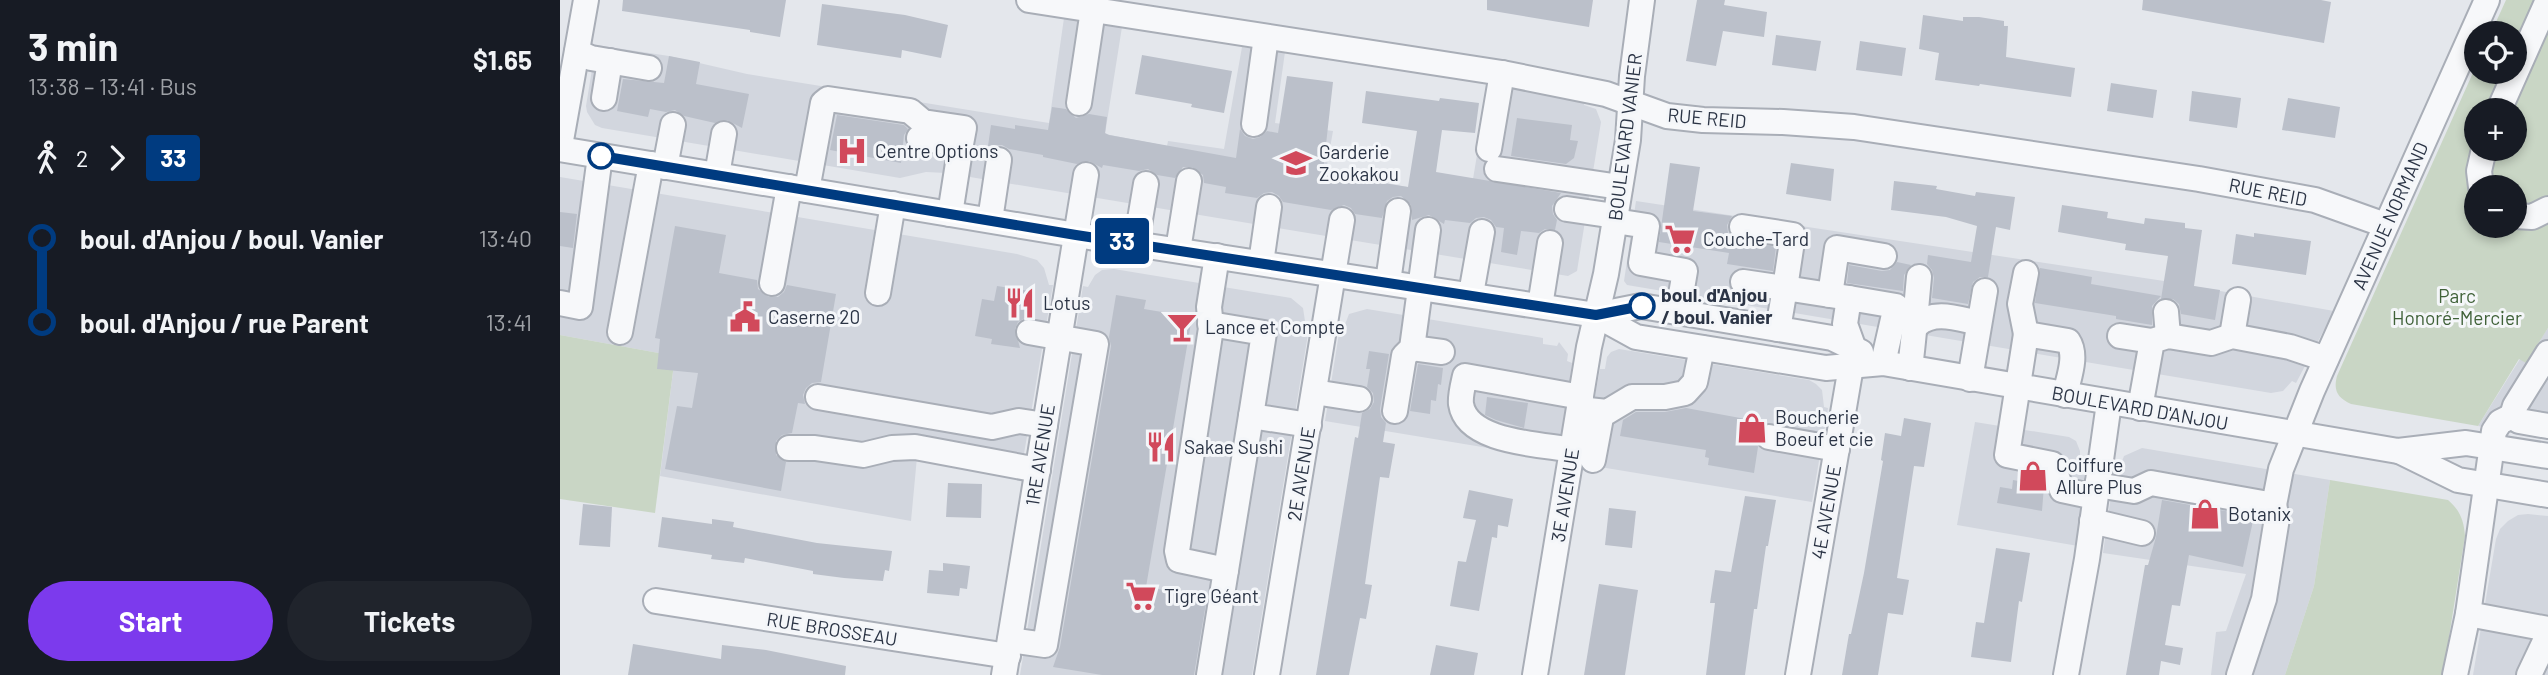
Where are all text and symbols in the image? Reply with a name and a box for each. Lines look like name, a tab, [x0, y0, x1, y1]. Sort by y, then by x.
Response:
map controls	[2464, 21, 2527, 238]
button: locate	[2464, 21, 2527, 84]
text: 3 min	[28, 23, 118, 69]
text: $1.65	[473, 44, 532, 75]
street label: BOULEVARD VANIER	[1603, 52, 1646, 222]
text: 13:38 – 13:41 · Bus	[28, 72, 197, 100]
button: +	[2464, 98, 2527, 161]
street label: RUE REID	[1667, 103, 1747, 132]
hospital icon: Centre Options	[835, 134, 869, 168]
street label: AVENUE NORMAND	[2347, 138, 2432, 293]
icon: walk	[28, 139, 66, 177]
icon: forward	[98, 139, 136, 177]
place label: Centre Options	[875, 139, 998, 162]
place label: Garderie Zookakou	[1319, 140, 1399, 185]
text: 33	[160, 143, 186, 172]
unlabelled marker	[588, 143, 614, 169]
text: 2	[76, 144, 88, 172]
school or university icon: Garderie Zookakou	[1279, 146, 1313, 180]
street label: RUE REID	[2227, 173, 2309, 210]
button: −	[2464, 175, 2527, 238]
line badge: 33	[1090, 218, 1154, 264]
supermarket icon: Couche-Tard	[1663, 222, 1697, 256]
text: boul. d'Anjou / boul. Vanier	[80, 223, 383, 254]
text: 13:40	[479, 224, 532, 252]
text: 33	[1109, 226, 1135, 255]
place label: Couche-Tard	[1703, 227, 1809, 250]
place label: boul. d'Anjou / boul. Vanier	[1661, 283, 1773, 328]
park label: Parc Honoré-Mercier	[2392, 284, 2522, 329]
restaurant icon: Lotus	[1003, 286, 1037, 320]
place label: Lotus	[1043, 291, 1090, 314]
marker: boul. d'Anjou / boul. Vanier	[1629, 293, 1655, 319]
public building icon: Caserne 20	[728, 300, 762, 334]
place label: Caserne 20	[768, 305, 860, 328]
text: boul. d'Anjou / rue Parent	[80, 307, 369, 338]
text: 13:41	[486, 308, 532, 336]
bar icon: Lance et Compte	[1165, 310, 1199, 344]
place label: Lance et Compte	[1205, 315, 1345, 338]
street label: BOULEVARD D'ANJOU	[2050, 381, 2230, 434]
street label: 1RE AVENUE	[1020, 402, 1059, 508]
place label: Boucherie Boeuf et cie	[1775, 405, 1874, 450]
shop icon: Boucherie Boeuf et cie	[1735, 411, 1769, 445]
street label: 2E AVENUE	[1282, 425, 1319, 523]
restaurant icon: Sakae Sushi	[1144, 430, 1178, 464]
place label: Sakae Sushi	[1184, 435, 1283, 458]
street label: 3E AVENUE	[1546, 446, 1583, 544]
place label: Coiffure Allure Plus	[2056, 453, 2142, 498]
shop icon: Coiffure Allure Plus	[2016, 459, 2050, 493]
street label: 4E AVENUE	[1806, 463, 1845, 561]
shop icon: Botanix	[2188, 497, 2222, 531]
place label: Botanix	[2228, 502, 2291, 525]
supermarket icon: Tigre Géant	[1124, 579, 1158, 613]
button: Start	[28, 581, 273, 661]
button: Tickets	[287, 581, 532, 661]
place label: Tigre Géant	[1164, 584, 1259, 607]
street label: RUE BROSSEAU	[765, 607, 899, 650]

